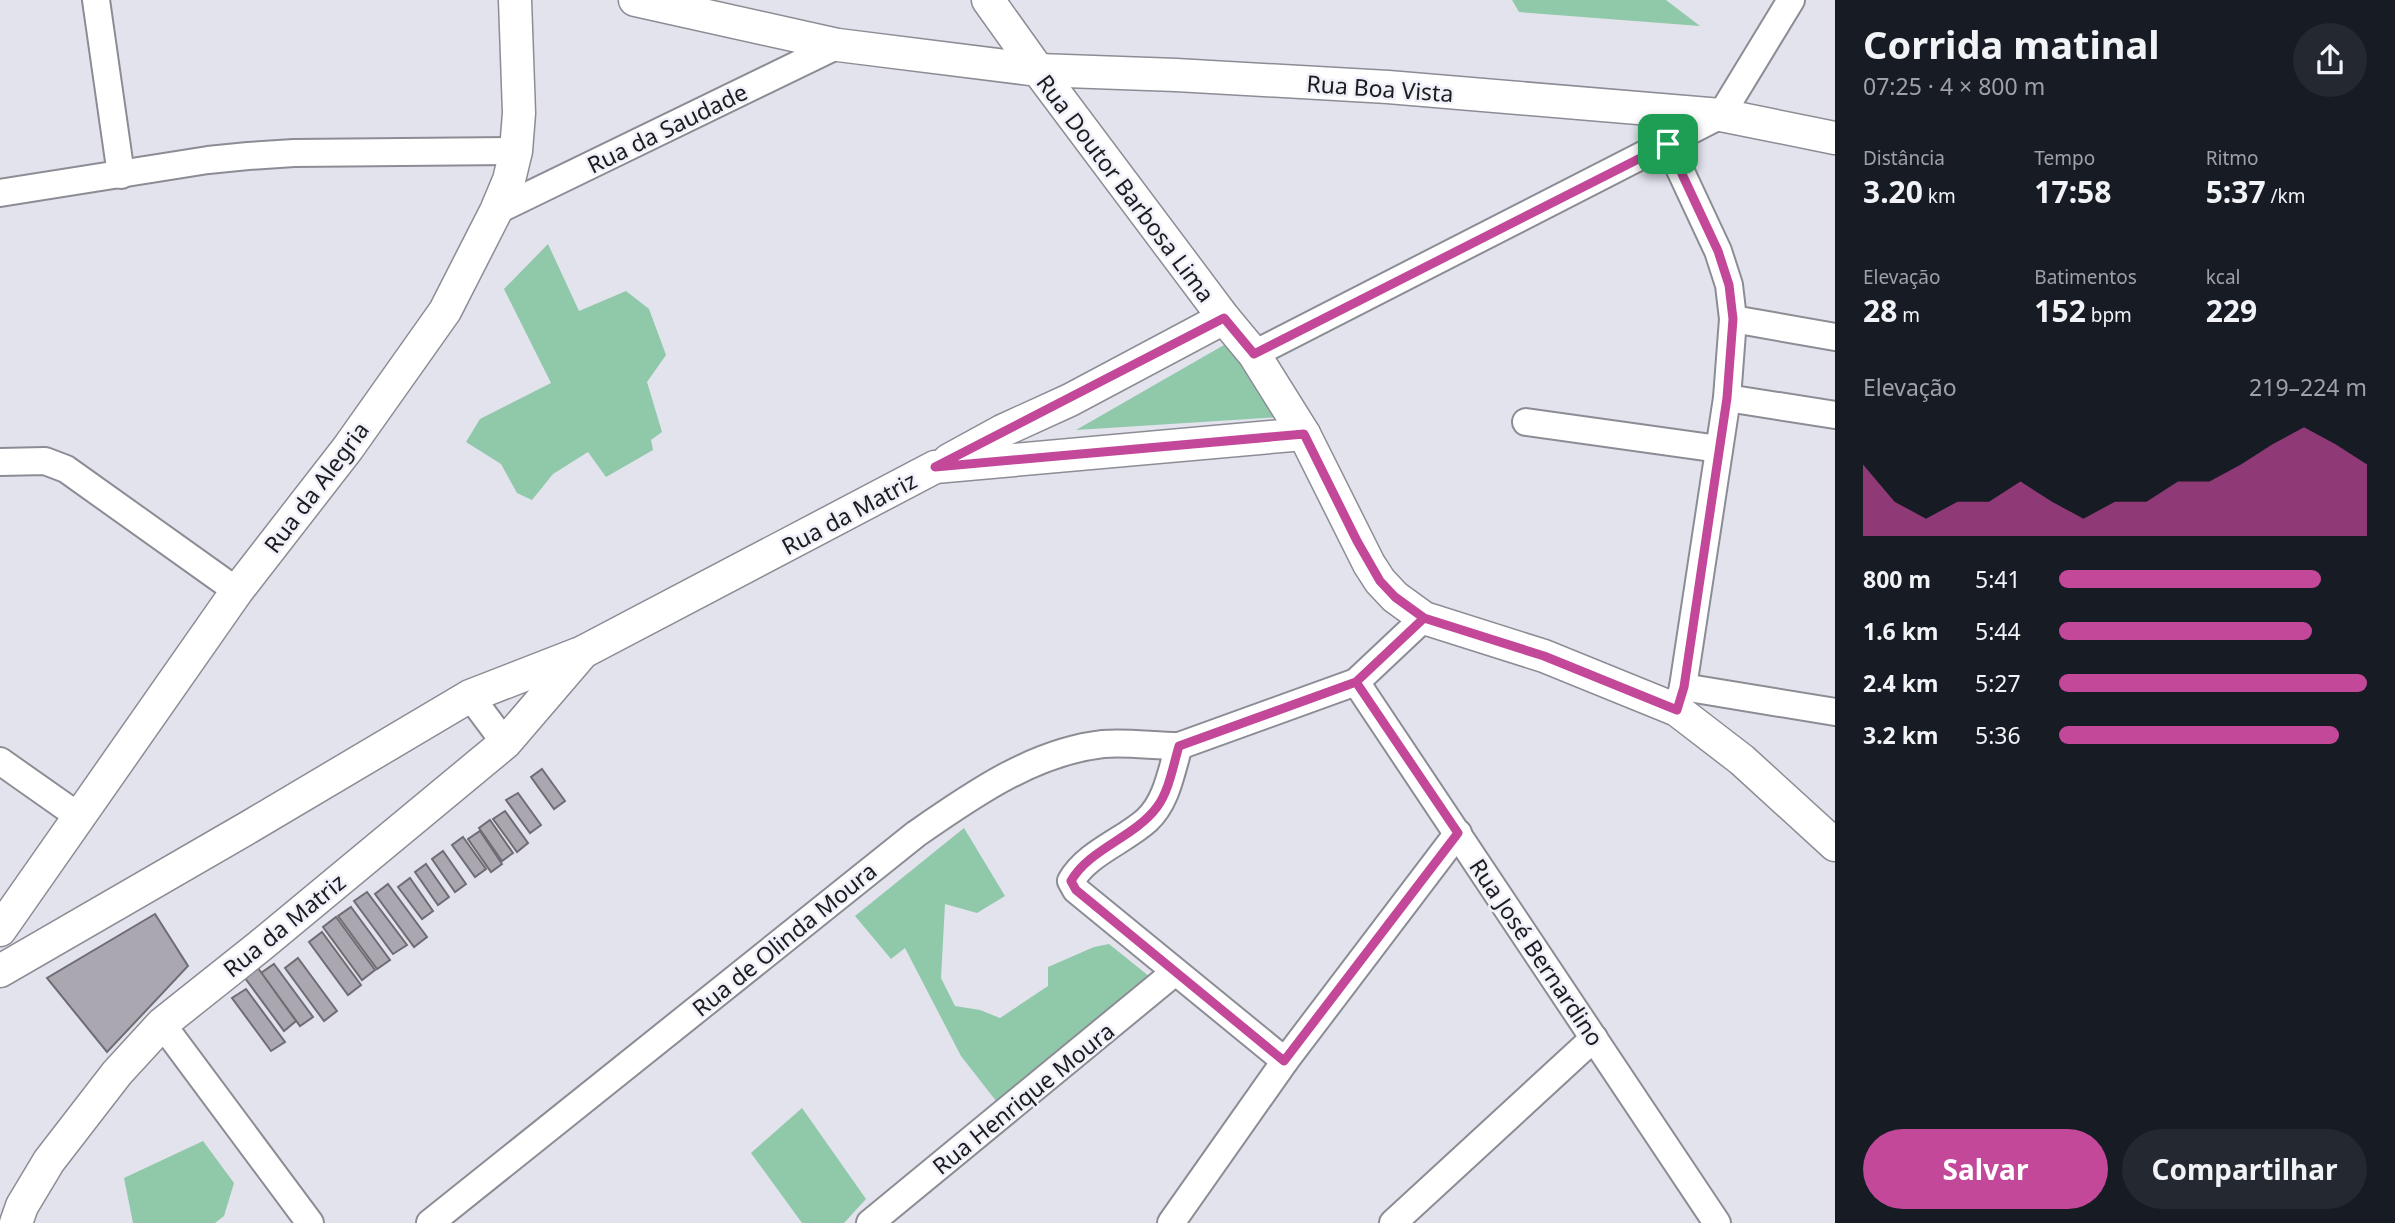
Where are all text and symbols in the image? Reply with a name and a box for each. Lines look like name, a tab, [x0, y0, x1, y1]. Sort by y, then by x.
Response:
text: Corrida matinal	[1863, 18, 2160, 70]
button: share	[2293, 23, 2367, 97]
street label: Rua Doutor Barbosa Lima	[1030, 67, 1222, 309]
street label: Rua Boa Vista	[1306, 67, 1454, 109]
text: 07:25 · 4 × 800 m	[1863, 70, 2045, 102]
street label: Rua da Saudade	[582, 75, 752, 181]
pin	[1638, 114, 1698, 174]
icon: arrive	[1649, 125, 1687, 163]
text: Distância	[1863, 145, 1945, 171]
text: Tempo	[2034, 145, 2095, 171]
text: Ritmo	[2206, 145, 2259, 171]
text: 3.20	[1863, 171, 1923, 212]
text: 17:58	[2034, 171, 2111, 212]
text: 5:37	[2206, 171, 2266, 212]
text: km	[1923, 183, 1956, 209]
text: /km	[2266, 183, 2306, 209]
text: Elevação	[1863, 264, 1940, 290]
text: Batimentos	[2034, 264, 2137, 290]
text: kcal	[2206, 264, 2240, 290]
text: 28	[1863, 290, 1897, 331]
text: 152	[2034, 290, 2086, 331]
text: 229	[2206, 290, 2257, 331]
text: m	[1897, 302, 1920, 328]
text: bpm	[2086, 302, 2132, 328]
text: Elevação	[1863, 371, 1957, 403]
text: 219–224 m	[2249, 371, 2367, 403]
street label: Rua da Alegria	[256, 415, 376, 559]
street label: Rua da Matriz	[776, 464, 922, 562]
text: 800 m	[1863, 563, 1931, 595]
text: 5:41	[1975, 563, 2021, 595]
text: 1.6 km	[1863, 615, 1938, 647]
text: 5:44	[1975, 615, 2021, 647]
text: 2.4 km	[1863, 667, 1938, 699]
text: 5:27	[1975, 667, 2021, 699]
text: 3.2 km	[1863, 719, 1938, 751]
text: 5:36	[1975, 719, 2021, 751]
street label: Rua José Bernardino	[1462, 852, 1612, 1052]
street label: Rua de Olinda Moura	[685, 855, 883, 1023]
street label: Rua da Matriz	[216, 866, 352, 984]
street label: Rua Henrique Moura	[925, 1015, 1121, 1181]
button: Salvar	[1863, 1129, 2108, 1209]
button: Compartilhar	[2122, 1129, 2367, 1209]

